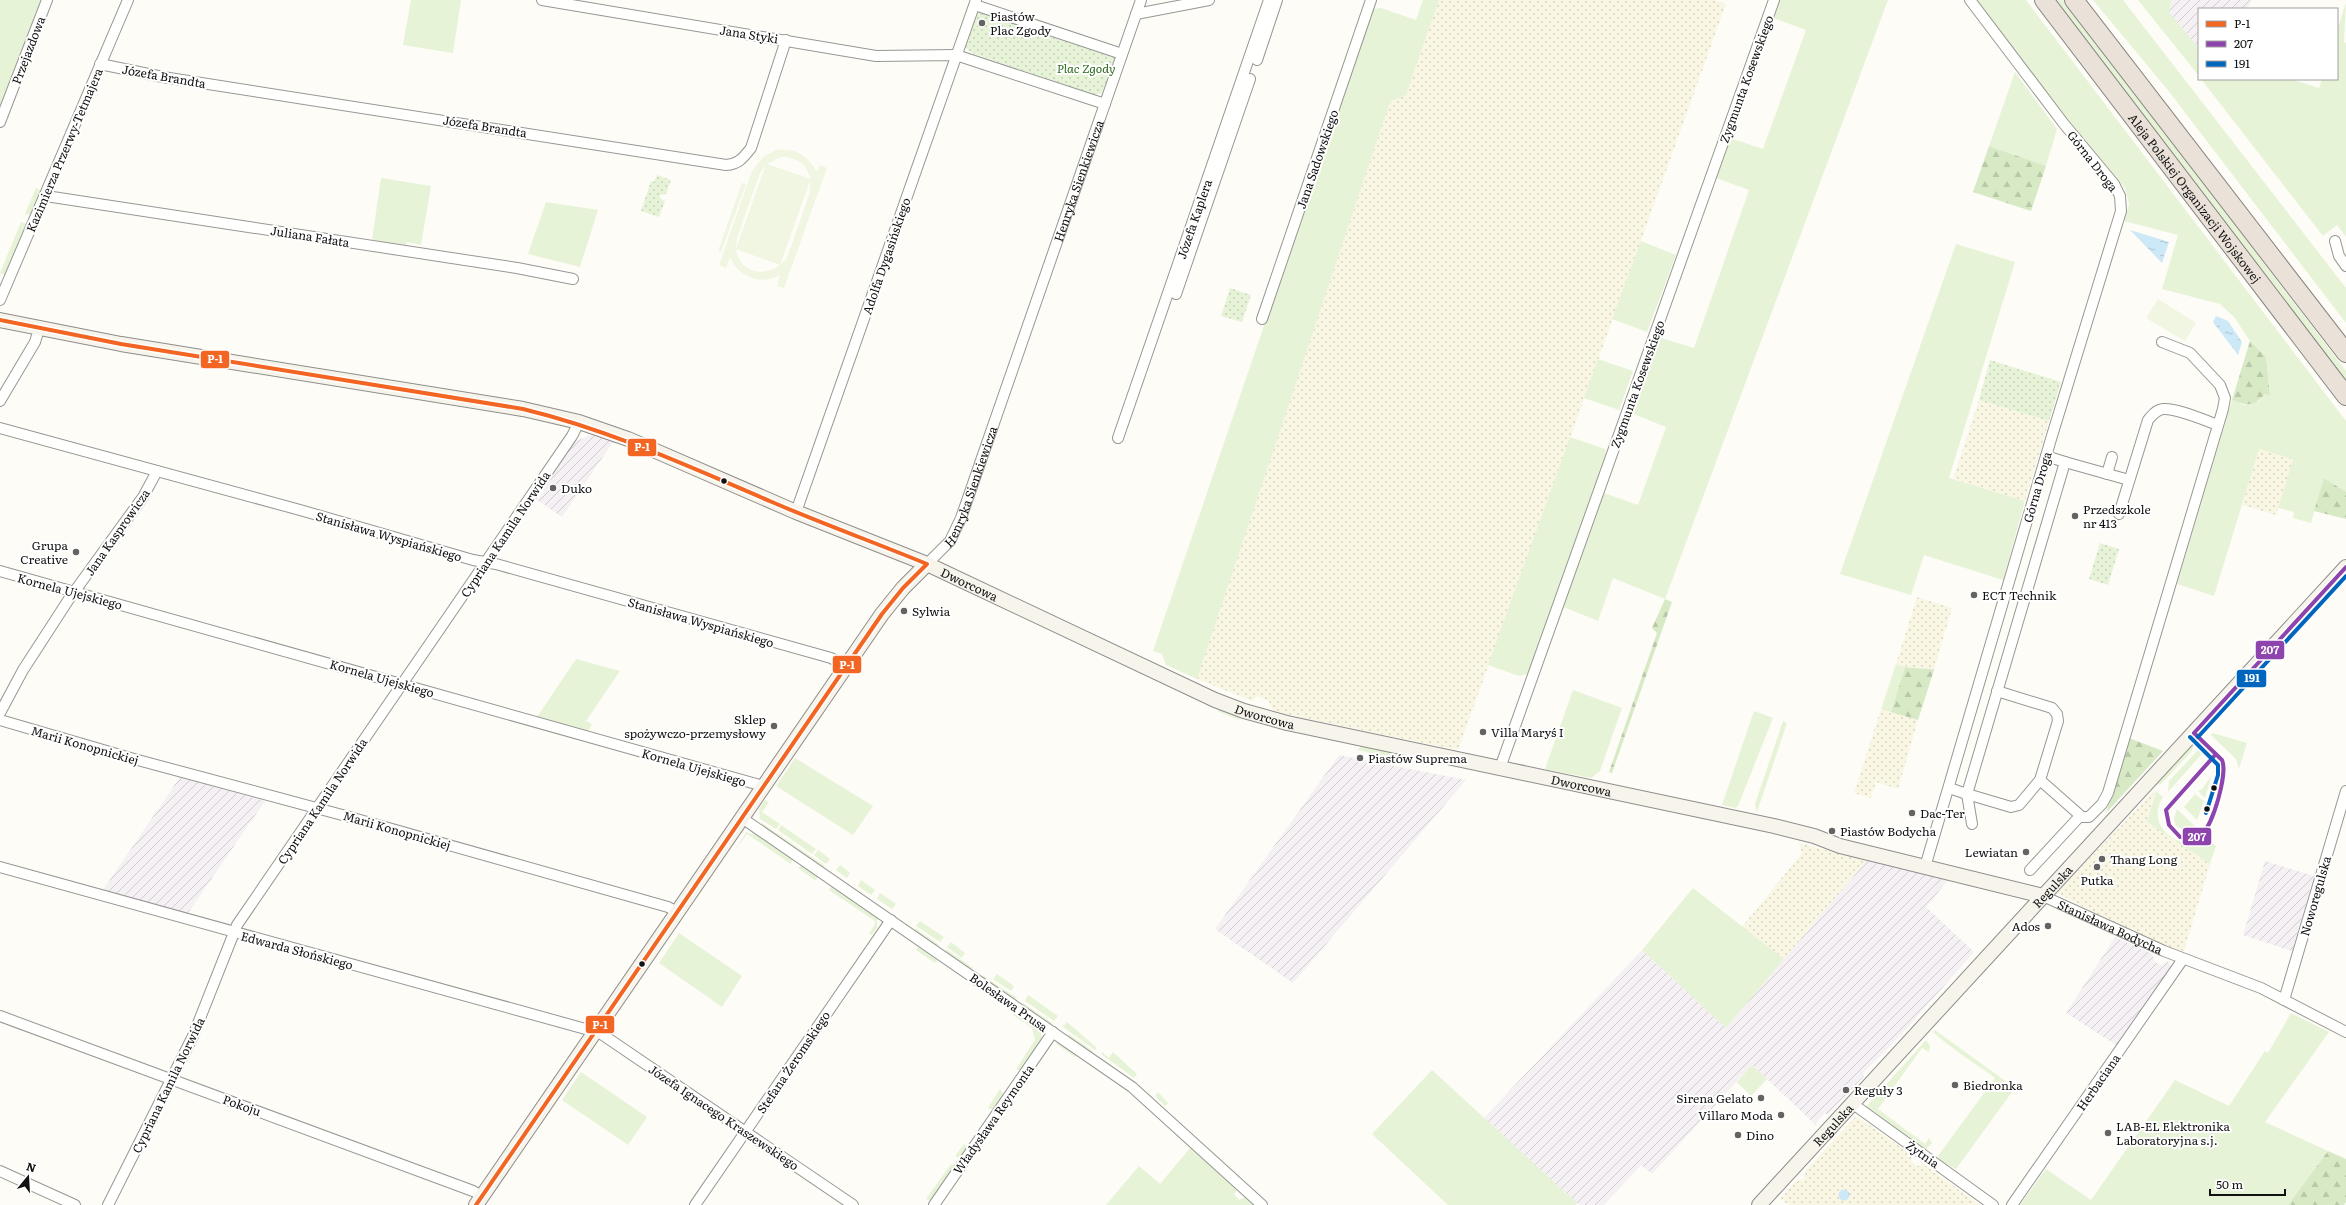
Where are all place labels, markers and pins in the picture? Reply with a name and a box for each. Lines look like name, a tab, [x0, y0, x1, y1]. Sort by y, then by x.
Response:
place label: Piastów Plac Zgody	[990, 7, 1051, 39]
marker: Piastów Plac Zgody	[977, 18, 987, 28]
unlabelled marker	[719, 476, 729, 486]
place label: Duko	[561, 479, 592, 497]
marker: Duko	[548, 483, 558, 493]
place label: Przedszkole nr 413	[2083, 500, 2151, 532]
marker: Przedszkole nr 413	[2070, 511, 2080, 521]
place label: Grupa Creative	[20, 536, 69, 568]
marker: Grupa Creative	[71, 547, 81, 557]
place label: ECT Technik	[1982, 586, 2057, 604]
marker: ECT Technik	[1969, 590, 1979, 600]
place label: Sylwia	[912, 602, 951, 620]
marker: Sylwia	[899, 606, 909, 616]
place label: Sklep spożywczo-przemysłowy	[624, 710, 766, 742]
marker: Sklep spożywczo-przemysłowy	[769, 721, 779, 731]
place label: Villa Maryś I	[1491, 723, 1564, 741]
marker: Villa Maryś I	[1478, 727, 1488, 737]
place label: Piastów Suprema	[1368, 749, 1468, 767]
marker: Piastów Suprema	[1355, 753, 1365, 763]
unlabelled marker	[2209, 783, 2219, 793]
place label: Dac-Ter	[1920, 804, 1965, 822]
unlabelled marker	[2202, 804, 2212, 814]
marker: Dac-Ter	[1907, 808, 1917, 818]
place label: Piastów Bodycha	[1840, 822, 1937, 840]
marker: Piastów Bodycha	[1827, 826, 1837, 836]
place label: Lewiatan	[1965, 843, 2018, 861]
marker: Lewiatan	[2021, 847, 2031, 857]
place label: Thang Long	[2110, 850, 2178, 868]
marker: Thang Long	[2097, 854, 2107, 864]
marker: Putka	[2092, 862, 2102, 872]
place label: Putka	[2080, 871, 2114, 889]
place label: Ados	[2012, 917, 2041, 935]
marker: Ados	[2043, 921, 2053, 931]
unlabelled marker	[637, 959, 647, 969]
place label: Biedronka	[1963, 1076, 2023, 1094]
marker: Biedronka	[1950, 1080, 1960, 1090]
place label: Reguły 3	[1854, 1081, 1903, 1099]
marker: Reguły 3	[1841, 1085, 1851, 1095]
place label: Sirena Gelato	[1676, 1089, 1753, 1107]
marker: Sirena Gelato	[1756, 1093, 1766, 1103]
place label: Villaro Moda	[1698, 1106, 1774, 1124]
marker: Villaro Moda	[1776, 1110, 1786, 1120]
place label: LAB-EL Elektronika Laboratoryjna s.j.	[2116, 1117, 2230, 1149]
place label: Dino	[1746, 1126, 1774, 1144]
marker: LAB-EL Elektronika Laboratoryjna s.j.	[2103, 1128, 2113, 1138]
marker: Dino	[1733, 1130, 1743, 1140]

